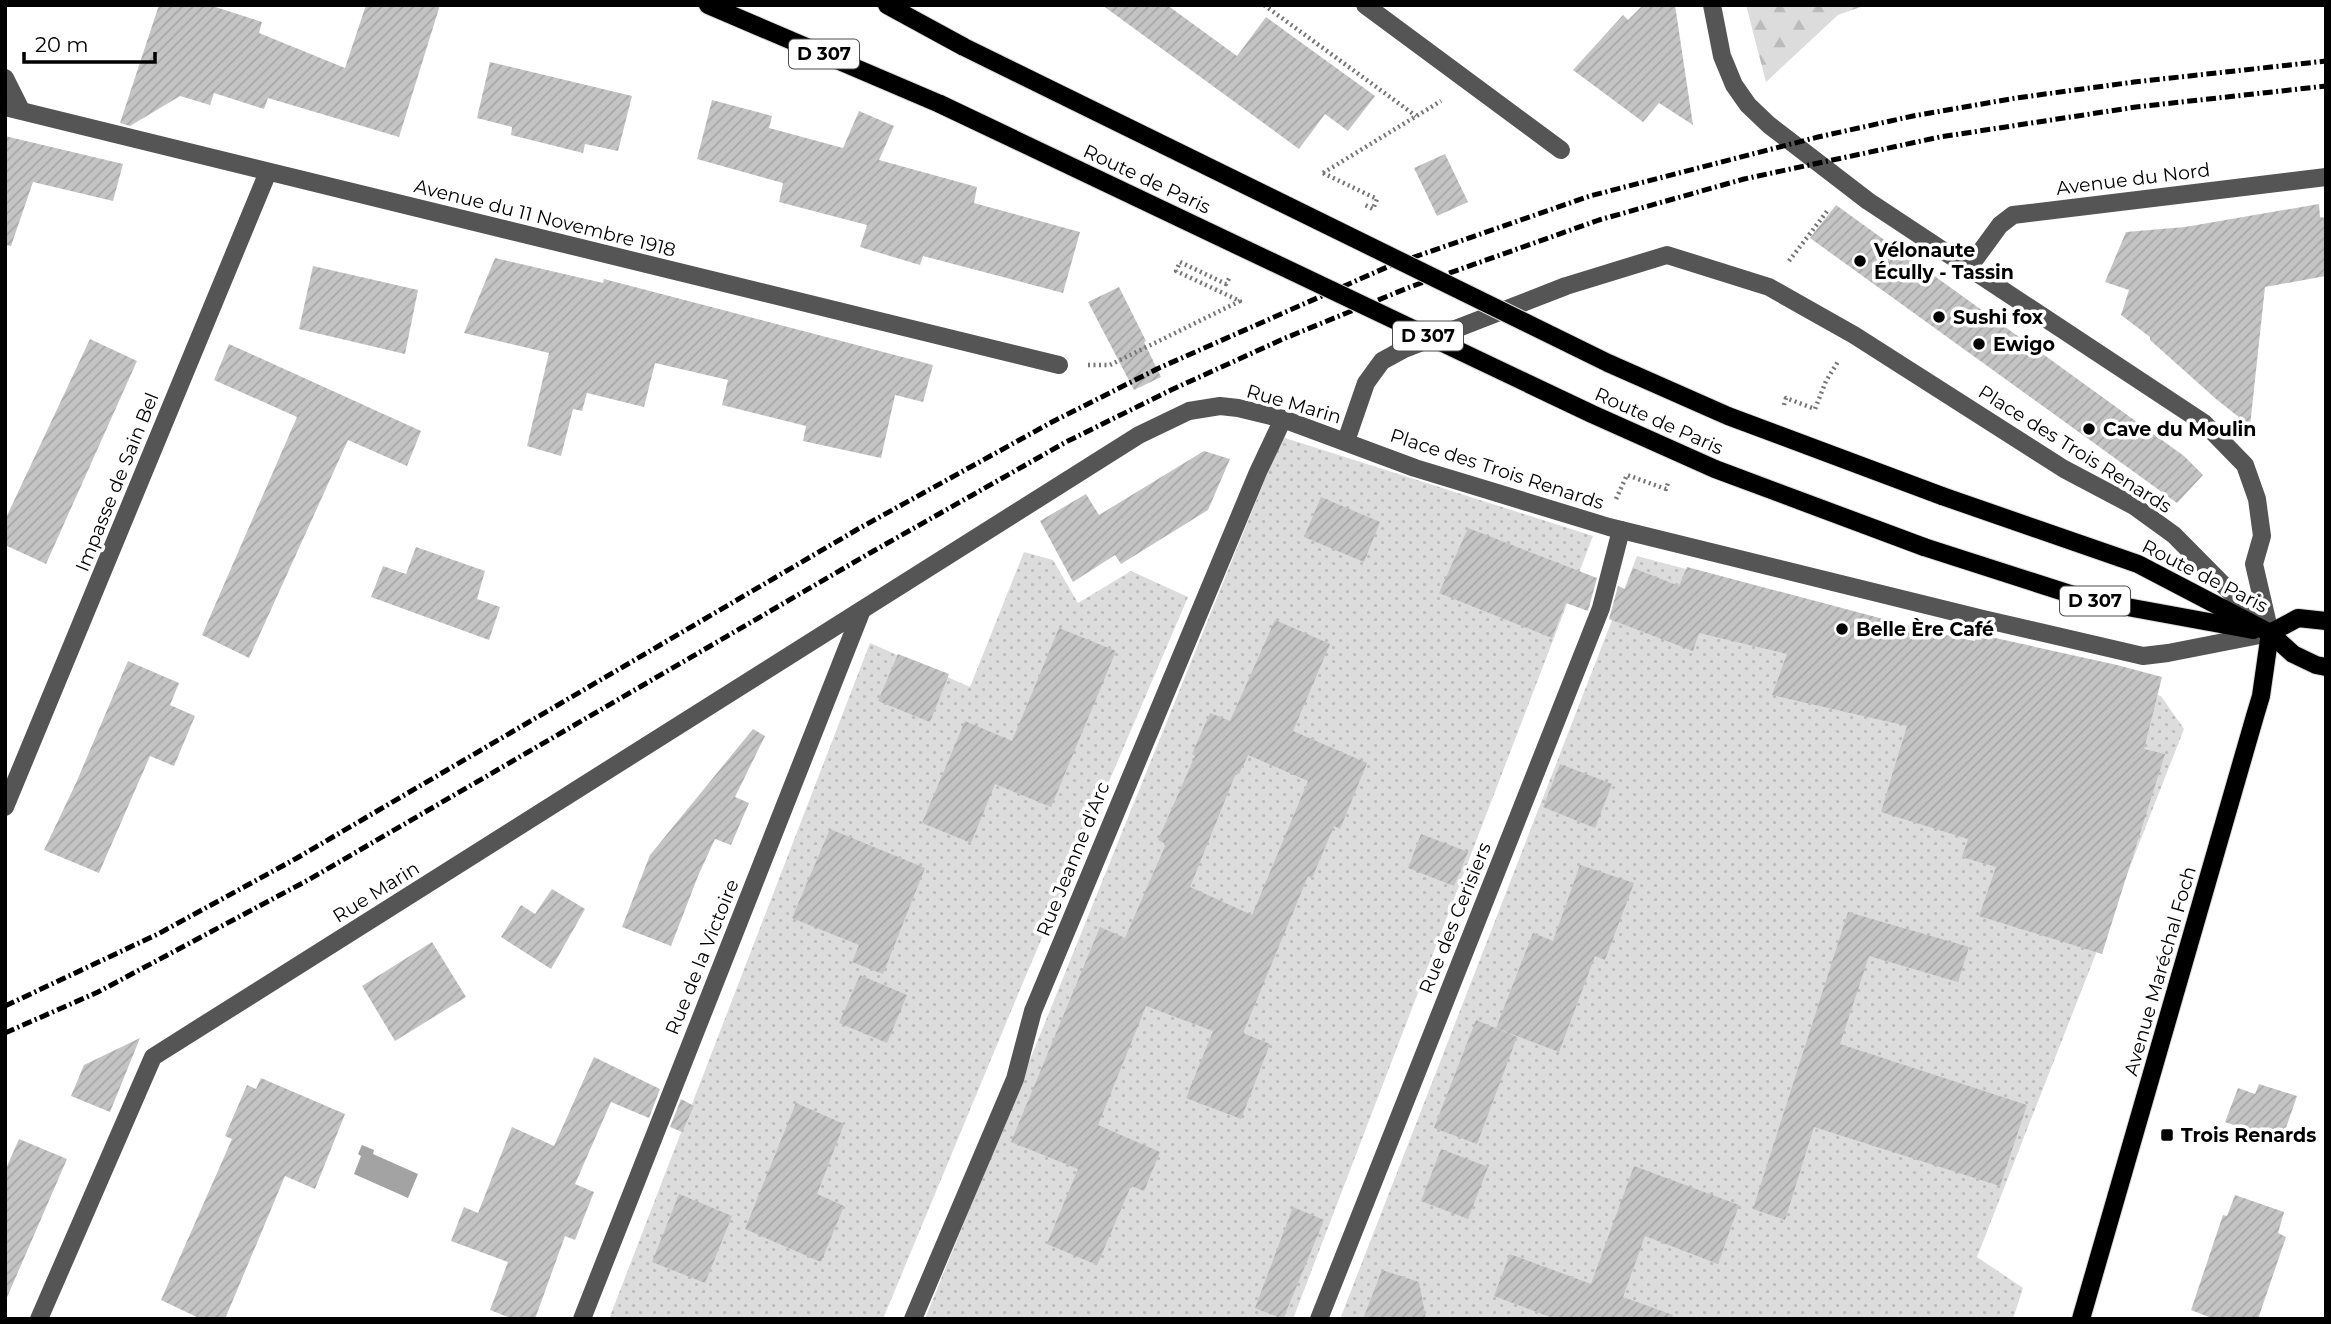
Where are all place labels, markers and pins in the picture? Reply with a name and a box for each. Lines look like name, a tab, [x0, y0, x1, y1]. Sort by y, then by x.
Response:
place label: Vélonaute Écully - Tassin	[1873, 239, 2014, 284]
marker: Vélonaute Écully - Tassin	[1852, 253, 1868, 269]
place label: Sushi fox	[1953, 306, 2044, 329]
marker: Sushi fox	[1931, 309, 1947, 325]
place label: Ewigo	[1993, 333, 2055, 356]
marker: Ewigo	[1971, 336, 1987, 352]
place label: Cave du Moulin	[2103, 418, 2256, 441]
marker: Cave du Moulin	[2081, 421, 2097, 437]
place label: Belle Ère Café	[1856, 618, 1994, 641]
marker: Belle Ère Café	[1834, 621, 1850, 637]
place label: Trois Renards	[2181, 1124, 2316, 1147]
marker: Trois Renards	[2159, 1127, 2175, 1143]

